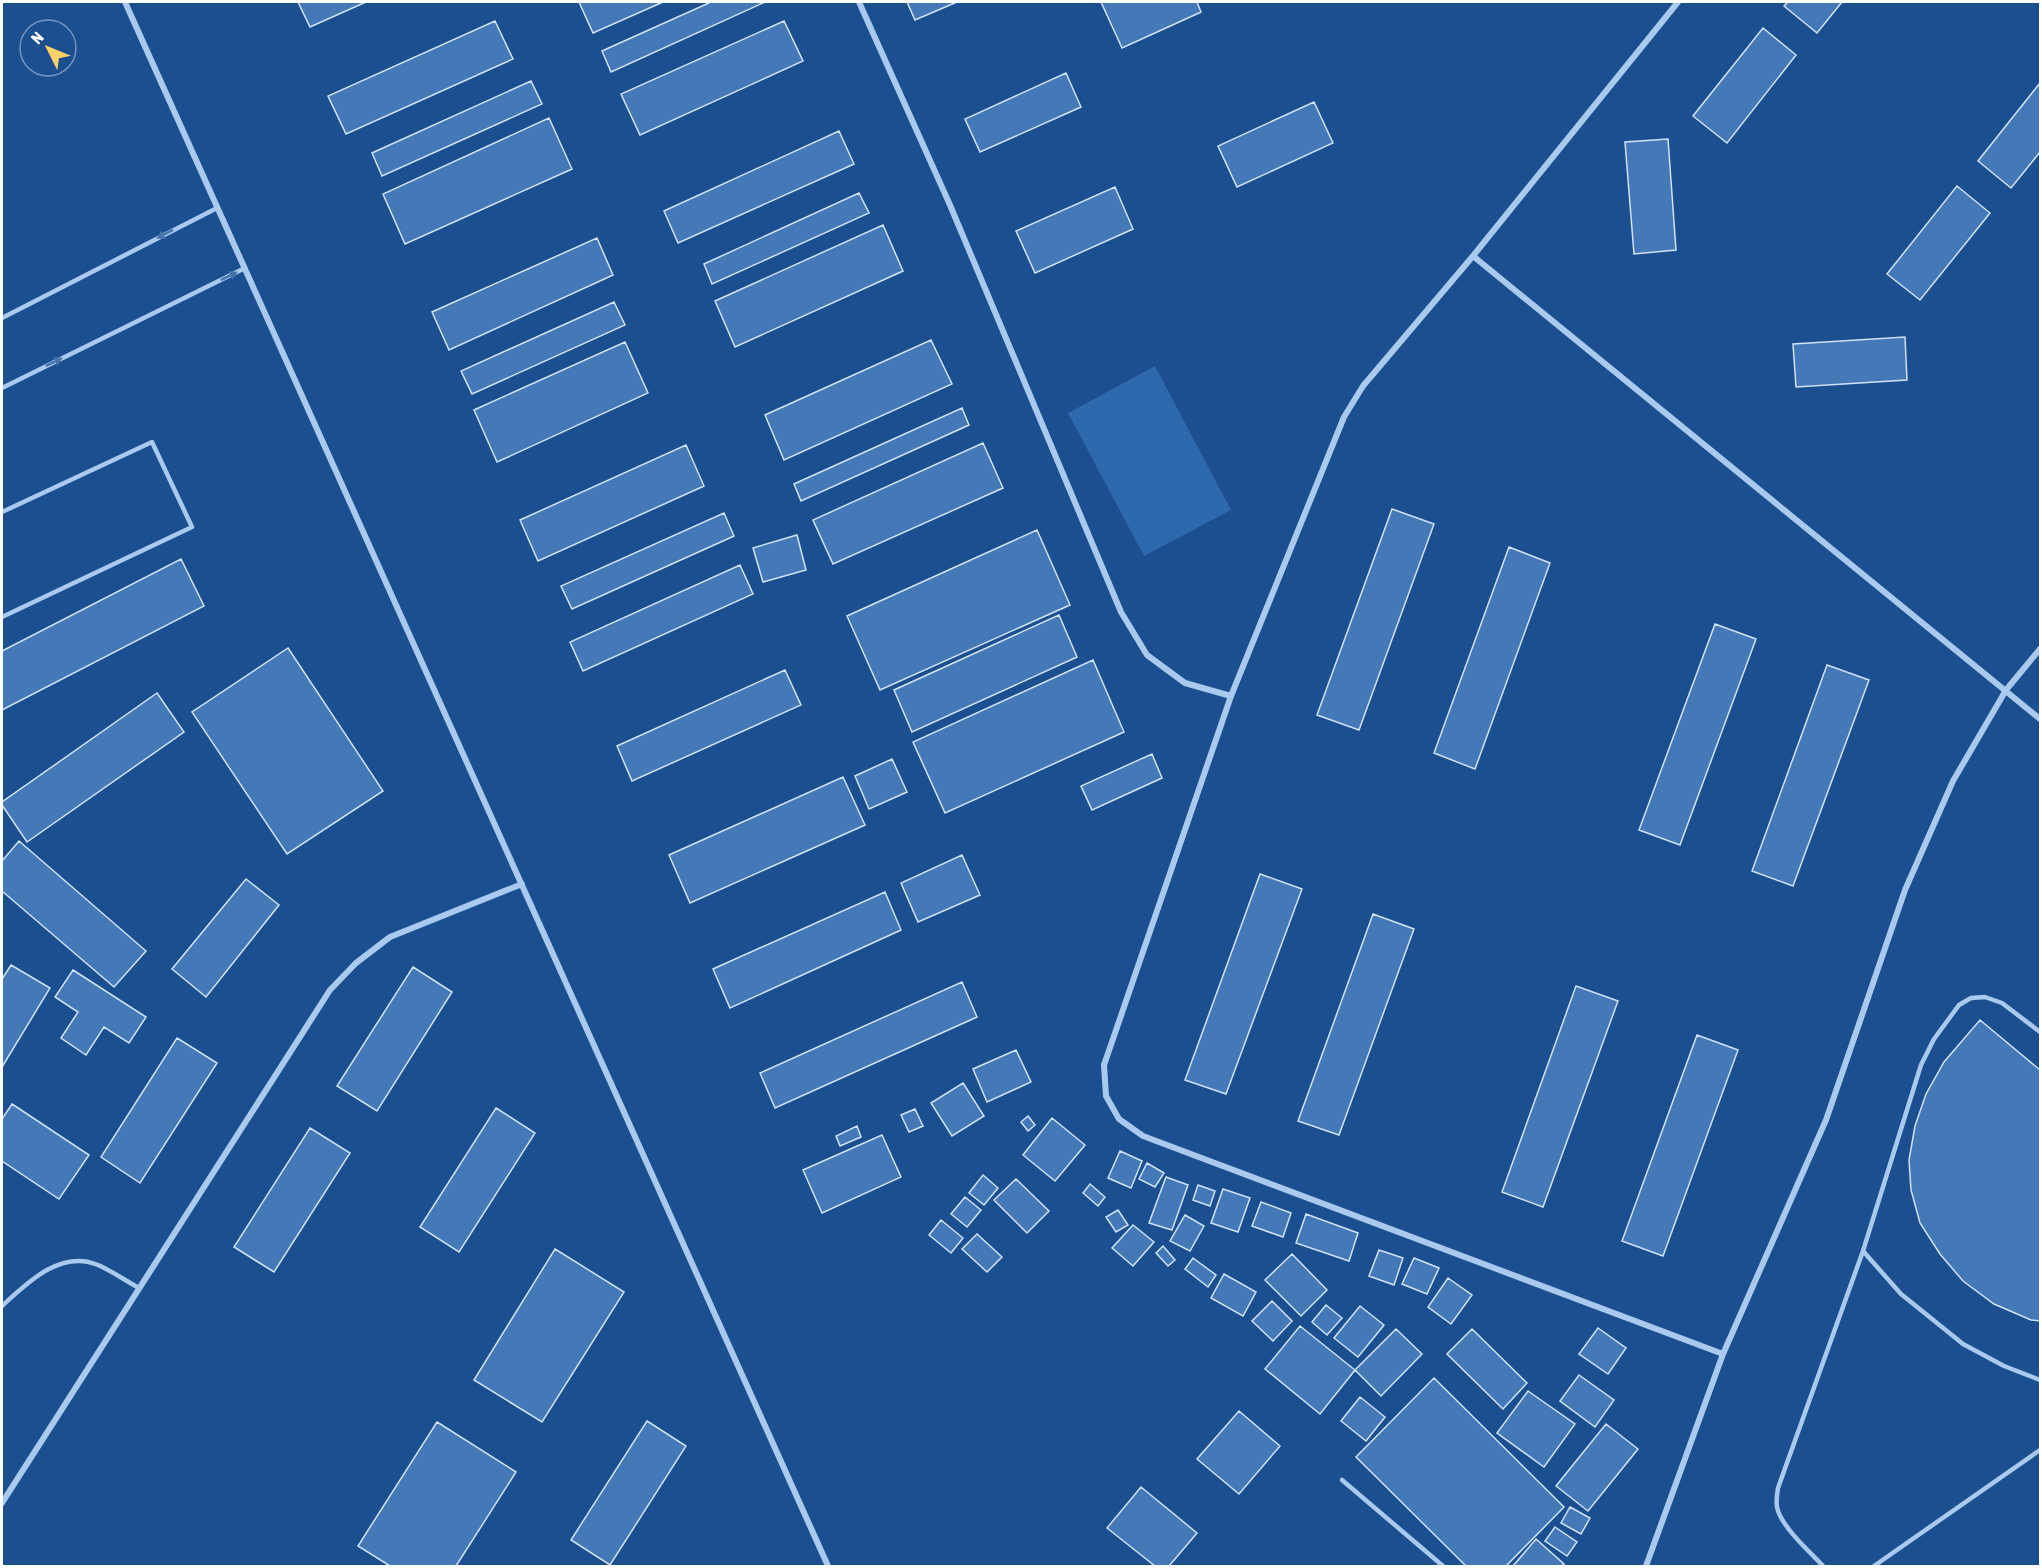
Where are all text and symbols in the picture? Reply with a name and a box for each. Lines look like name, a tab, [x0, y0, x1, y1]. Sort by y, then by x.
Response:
north arrow	[18, 18, 78, 78]
text: N	[27, 28, 47, 47]
one-way arrow	[157, 229, 174, 239]
one-way arrow	[221, 271, 238, 281]
one-way arrow	[46, 357, 63, 367]

